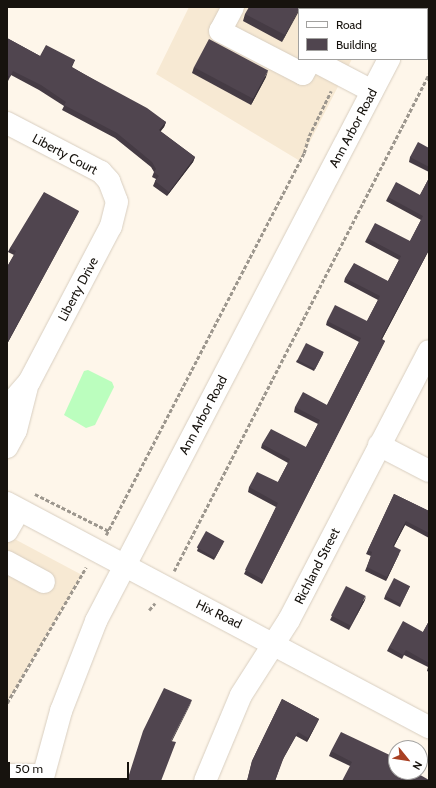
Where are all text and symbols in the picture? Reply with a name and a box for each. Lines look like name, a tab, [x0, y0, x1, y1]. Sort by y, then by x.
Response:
legend	[298, 8, 428, 60]
text: Road	[336, 17, 362, 32]
text: Building	[336, 37, 377, 52]
street label: Ann Arbor Road	[326, 86, 380, 170]
street label: Liberty Court	[30, 130, 100, 178]
street label: Liberty Drive	[55, 254, 101, 324]
street label: Ann Arbor Road	[176, 373, 230, 457]
street label: Richland Street	[291, 525, 343, 607]
street label: Hix Road	[194, 596, 244, 632]
north arrow	[388, 740, 428, 780]
scale bar	[10, 754, 131, 780]
text: N	[410, 759, 426, 772]
text: 50 m	[15, 761, 43, 776]

